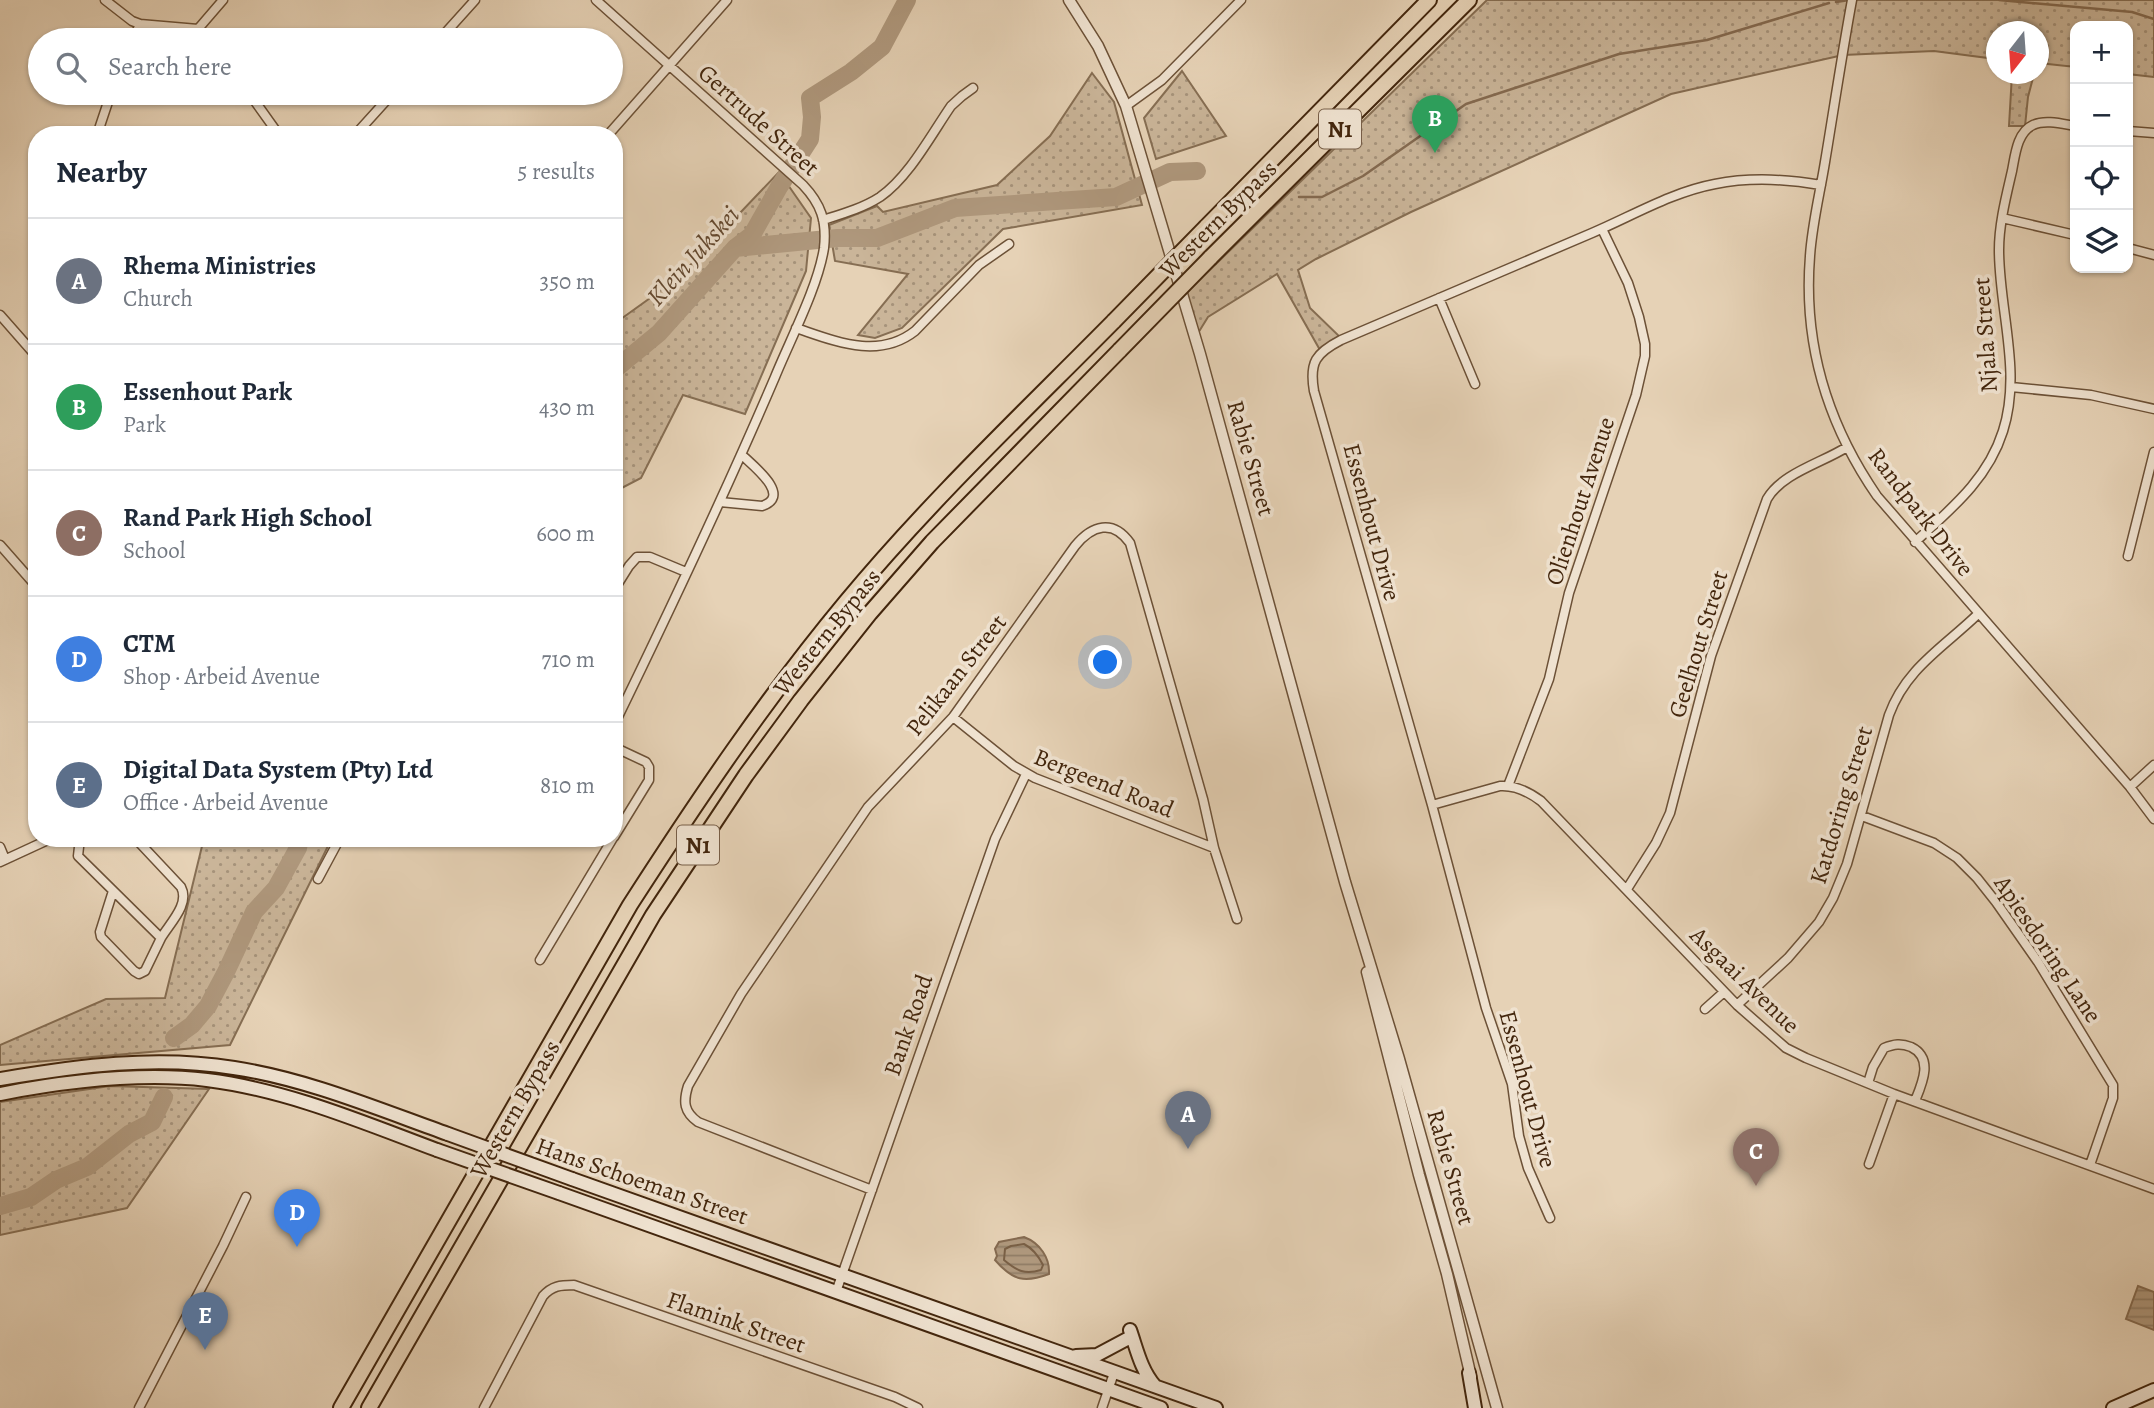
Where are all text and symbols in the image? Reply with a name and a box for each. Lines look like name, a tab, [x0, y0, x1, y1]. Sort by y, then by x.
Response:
north arrow	[1986, 21, 2049, 84]
map controls	[2070, 21, 2133, 273]
button: +	[2070, 21, 2133, 84]
search box	[28, 28, 623, 105]
icon: search	[52, 48, 90, 86]
text: Search here	[108, 49, 232, 84]
street label: Gertrude Street	[691, 57, 827, 183]
button: −	[2070, 84, 2133, 147]
pin: B	[1412, 95, 1458, 153]
road number: N1	[1319, 110, 1361, 148]
button: locate	[2070, 147, 2133, 210]
text: Nearby	[56, 152, 147, 192]
street label: Western Bypass	[1151, 153, 1284, 286]
text: 5 results	[518, 156, 595, 187]
water label: Klein Jukskei	[639, 198, 747, 314]
button: layers	[2070, 210, 2133, 273]
text: Rhema Ministries	[123, 248, 316, 283]
text: A	[72, 266, 86, 297]
text: 350 m	[540, 266, 595, 297]
street label: Njala Street	[1965, 276, 2005, 394]
text: Church	[123, 283, 193, 314]
text: Essenhout Park	[123, 374, 292, 409]
text: B	[72, 392, 86, 423]
text: 430 m	[539, 392, 595, 423]
street label: Rabie Street	[1219, 396, 1283, 520]
text: Park	[123, 409, 166, 440]
street label: Olienhout Avenue	[1538, 413, 1622, 589]
street label: Essenhout Drive	[1336, 440, 1408, 604]
street label: Randpark Drive	[1861, 441, 1981, 583]
text: Rand Park High School	[123, 500, 372, 535]
text: C	[72, 518, 86, 549]
text: 600 m	[536, 518, 595, 549]
text: School	[123, 535, 185, 566]
street label: Western Bypass	[765, 562, 888, 703]
street label: Geelhout Street	[1660, 566, 1736, 722]
street label: Pelikaan Street	[898, 607, 1014, 742]
text: CTM	[123, 626, 176, 661]
text: D	[71, 644, 87, 675]
text: 710 m	[542, 644, 595, 675]
your location	[1088, 645, 1122, 679]
text: Shop · Arbeid Avenue	[123, 661, 320, 692]
street label: Katdoring Street	[1802, 722, 1880, 888]
street label: Bergeend Road	[1029, 740, 1179, 826]
text: Digital Data System (Pty) Ltd	[123, 752, 433, 787]
text: E	[72, 770, 86, 801]
text: 810 m	[540, 770, 595, 801]
text: Office · Arbeid Avenue	[123, 787, 328, 818]
road number: N1	[677, 825, 719, 864]
street label: Apiesdoring Lane	[1986, 868, 2109, 1029]
street label: Asgaai Avenue	[1683, 919, 1807, 1040]
street label: Bank Road	[876, 970, 940, 1080]
street label: Essenhout Drive	[1492, 1007, 1564, 1171]
street label: Western Bypass	[462, 1034, 568, 1185]
pin: A	[1165, 1091, 1211, 1149]
street label: Rabie Street	[1419, 1105, 1483, 1229]
pin: C	[1733, 1128, 1779, 1186]
street label: Hans Schoeman Street	[532, 1130, 752, 1232]
pin: D	[274, 1189, 320, 1247]
street label: Flamink Street	[662, 1283, 810, 1361]
pin: E	[182, 1292, 228, 1350]

